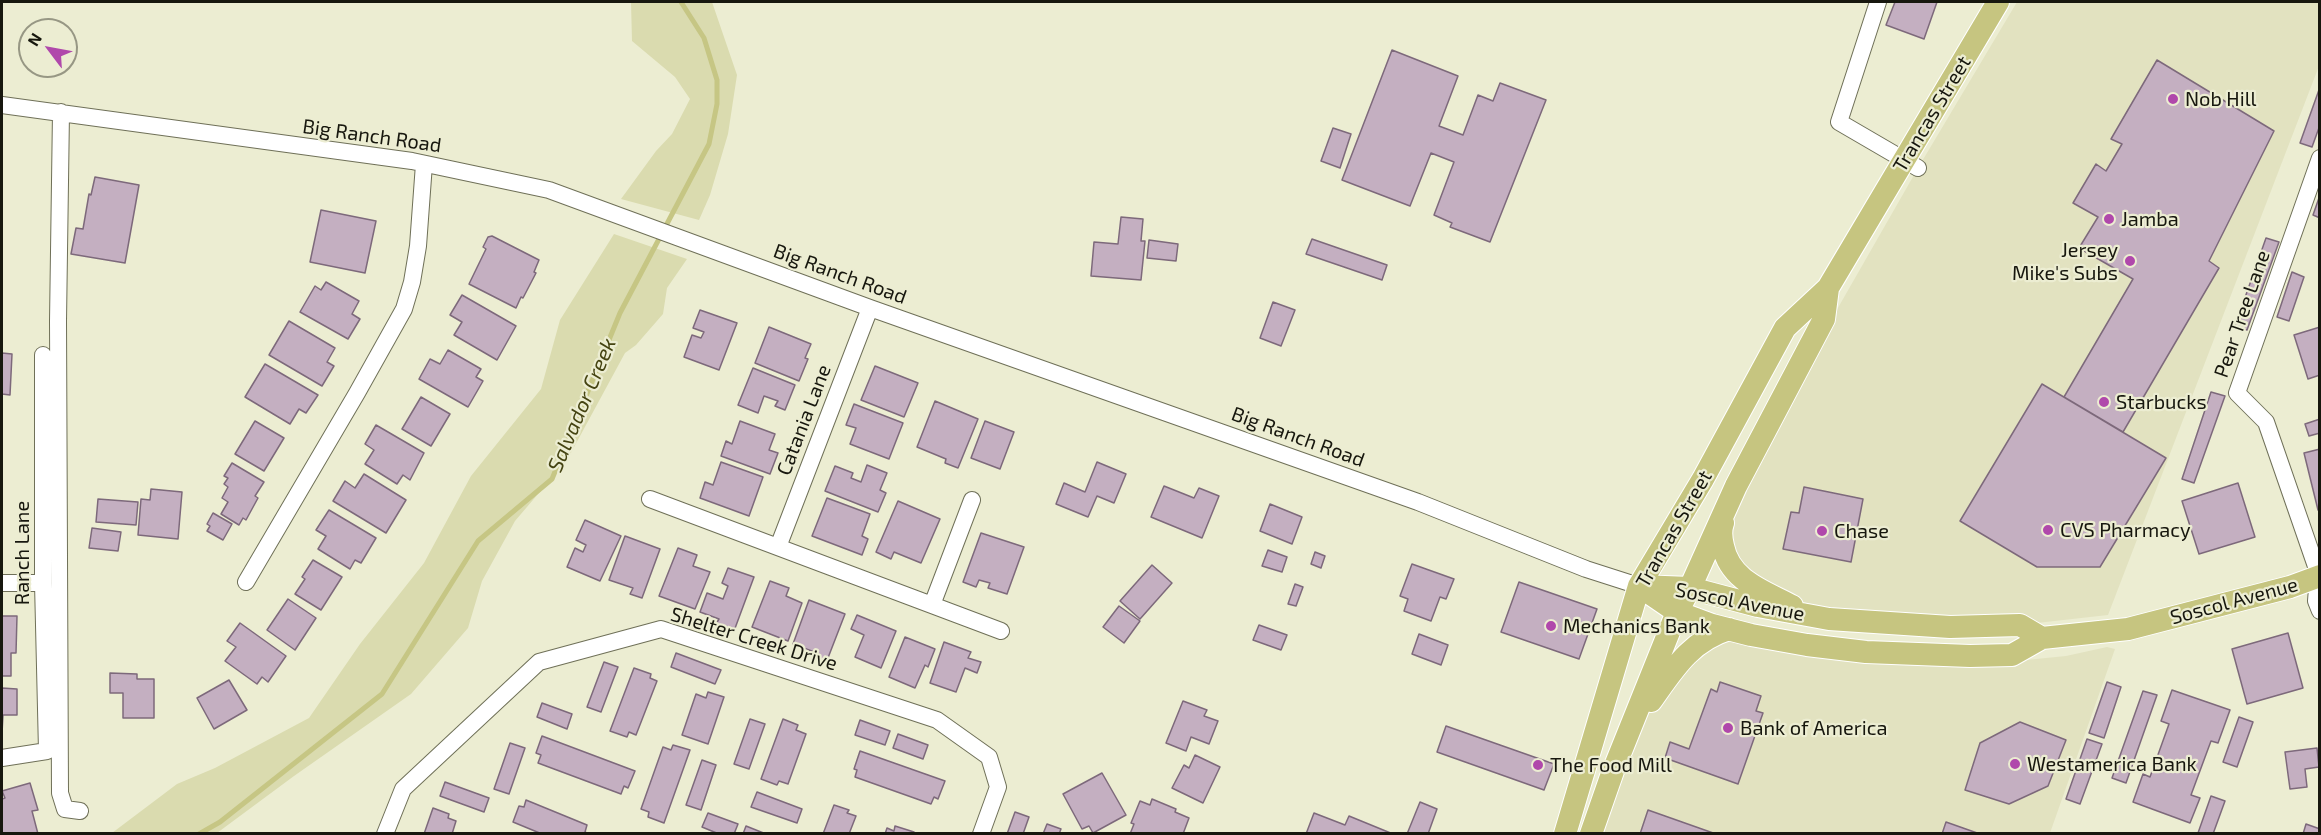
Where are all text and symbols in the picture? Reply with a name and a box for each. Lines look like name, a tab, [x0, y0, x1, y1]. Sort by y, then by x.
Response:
north arrow	[18, 18, 78, 78]
text: N	[23, 29, 45, 49]
street label: Trancas Street	[1888, 52, 1976, 176]
place label: Nob Hill	[2185, 87, 2257, 111]
marker: Nob Hill	[2166, 92, 2180, 106]
street label: Big Ranch Road	[301, 114, 443, 158]
place label: Jamba	[2121, 207, 2179, 231]
marker: Jamba	[2102, 212, 2116, 226]
place label: Jersey Mike's Subs	[2012, 238, 2118, 285]
street label: Big Ranch Road	[770, 239, 910, 309]
street label: Pear Tree Lane	[2209, 247, 2275, 381]
marker: Jersey Mike's Subs	[2123, 254, 2137, 268]
water label: Salvador Creek	[542, 334, 622, 476]
street label: Catania Lane	[772, 361, 836, 479]
place label: Starbucks	[2116, 390, 2207, 414]
marker: Starbucks	[2097, 395, 2111, 409]
street label: Big Ranch Road	[1228, 402, 1368, 472]
street label: Trancas Street	[1631, 466, 1717, 592]
street label: Ranch Lane	[10, 501, 34, 605]
place label: CVS Pharmacy	[2060, 518, 2191, 542]
place label: Chase	[1834, 519, 1889, 543]
marker: CVS Pharmacy	[2041, 523, 2055, 537]
marker: Chase	[1815, 524, 1829, 538]
street label: Soscol Avenue	[2168, 572, 2300, 630]
street label: Soscol Avenue	[1673, 578, 1807, 626]
street label: Shelter Creek Drive	[668, 602, 840, 676]
place label: Mechanics Bank	[1563, 614, 1710, 638]
marker: Mechanics Bank	[1544, 619, 1558, 633]
place label: Bank of America	[1740, 716, 1887, 740]
marker: Bank of America	[1721, 721, 1735, 735]
place label: Westamerica Bank	[2027, 752, 2197, 776]
place label: The Food Mill	[1550, 753, 1672, 777]
marker: Westamerica Bank	[2008, 757, 2022, 771]
marker: The Food Mill	[1531, 758, 1545, 772]

